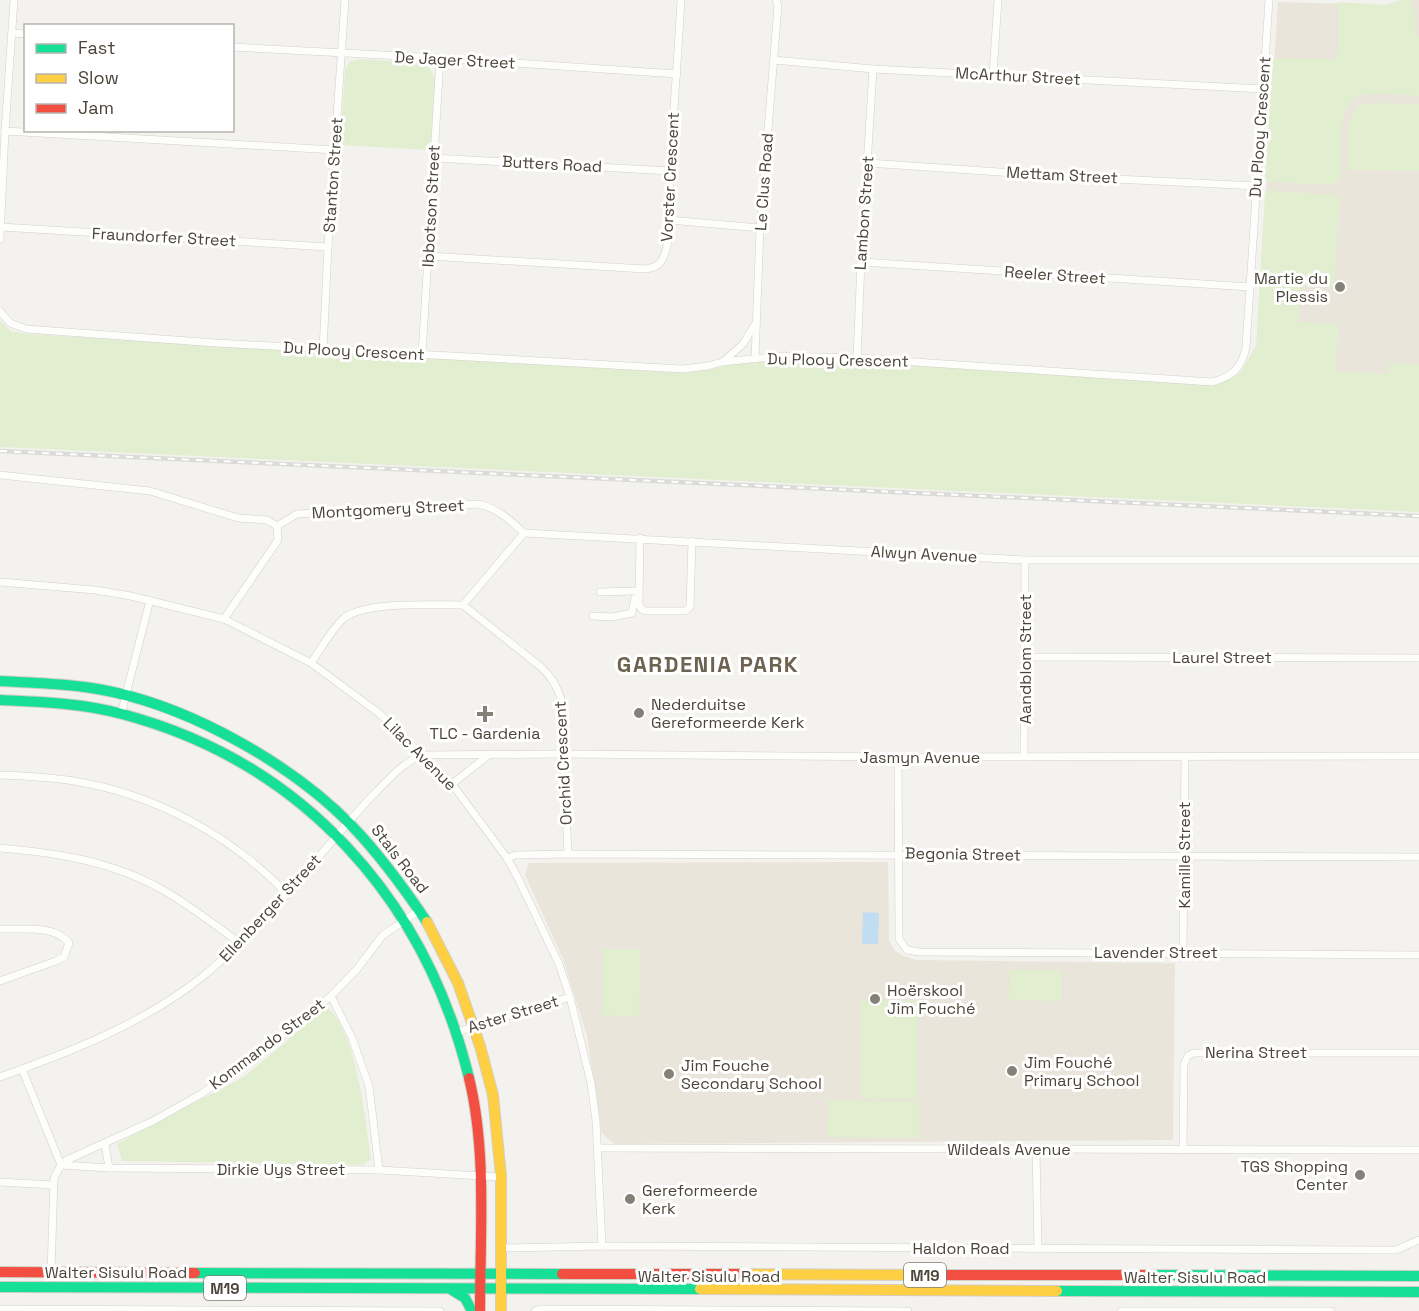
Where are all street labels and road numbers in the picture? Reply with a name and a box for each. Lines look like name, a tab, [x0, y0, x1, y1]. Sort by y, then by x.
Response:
street label: De Jager Street	[394, 46, 516, 74]
street label: Du Plooy Crescent	[1245, 56, 1275, 198]
street label: McArthur Street	[955, 62, 1081, 90]
street label: Vorster Crescent	[656, 112, 684, 242]
street label: Stanton Street	[318, 117, 348, 233]
street label: Le Clus Road	[750, 132, 778, 232]
street label: Ibbotson Street	[417, 144, 445, 268]
street label: Butters Road	[501, 151, 603, 177]
street label: Lambon Street	[850, 155, 878, 271]
street label: Mettam Street	[1006, 162, 1118, 188]
street label: Fraundorfer Street	[91, 223, 237, 251]
street label: Reeler Street	[1004, 261, 1106, 289]
street label: Du Plooy Crescent	[283, 337, 425, 365]
street label: Du Plooy Crescent	[767, 348, 909, 372]
street label: Montgomery Street	[311, 495, 465, 523]
street label: Alwyn Avenue	[870, 541, 978, 567]
street label: Aandblom Street	[1015, 594, 1036, 724]
street label: Laurel Street	[1172, 647, 1272, 668]
street label: Orchid Crescent	[549, 700, 577, 826]
street label: Lilac Avenue	[379, 713, 461, 795]
street label: Jasmyn Avenue	[860, 747, 980, 768]
street label: Kamille Street	[1174, 802, 1195, 908]
street label: Stals Road	[366, 820, 434, 898]
street label: Begonia Street	[905, 842, 1021, 866]
street label: Ellenberger Street	[214, 849, 326, 967]
street label: Lavender Street	[1094, 942, 1218, 963]
street label: Aster Street	[465, 990, 561, 1038]
street label: Kommando Street	[205, 994, 329, 1094]
street label: Nerina Street	[1205, 1042, 1307, 1063]
street label: Wildeals Avenue	[947, 1139, 1071, 1160]
street label: Dirkie Uys Street	[217, 1159, 345, 1180]
street label: Haldon Road	[913, 1238, 1010, 1259]
street label: Walter Sisulu Road	[45, 1262, 187, 1283]
road number: M19	[904, 1263, 946, 1287]
street label: Walter Sisulu Road	[638, 1266, 780, 1287]
street label: Walter Sisulu Road	[1124, 1267, 1266, 1288]
road number: M19	[204, 1276, 246, 1300]

